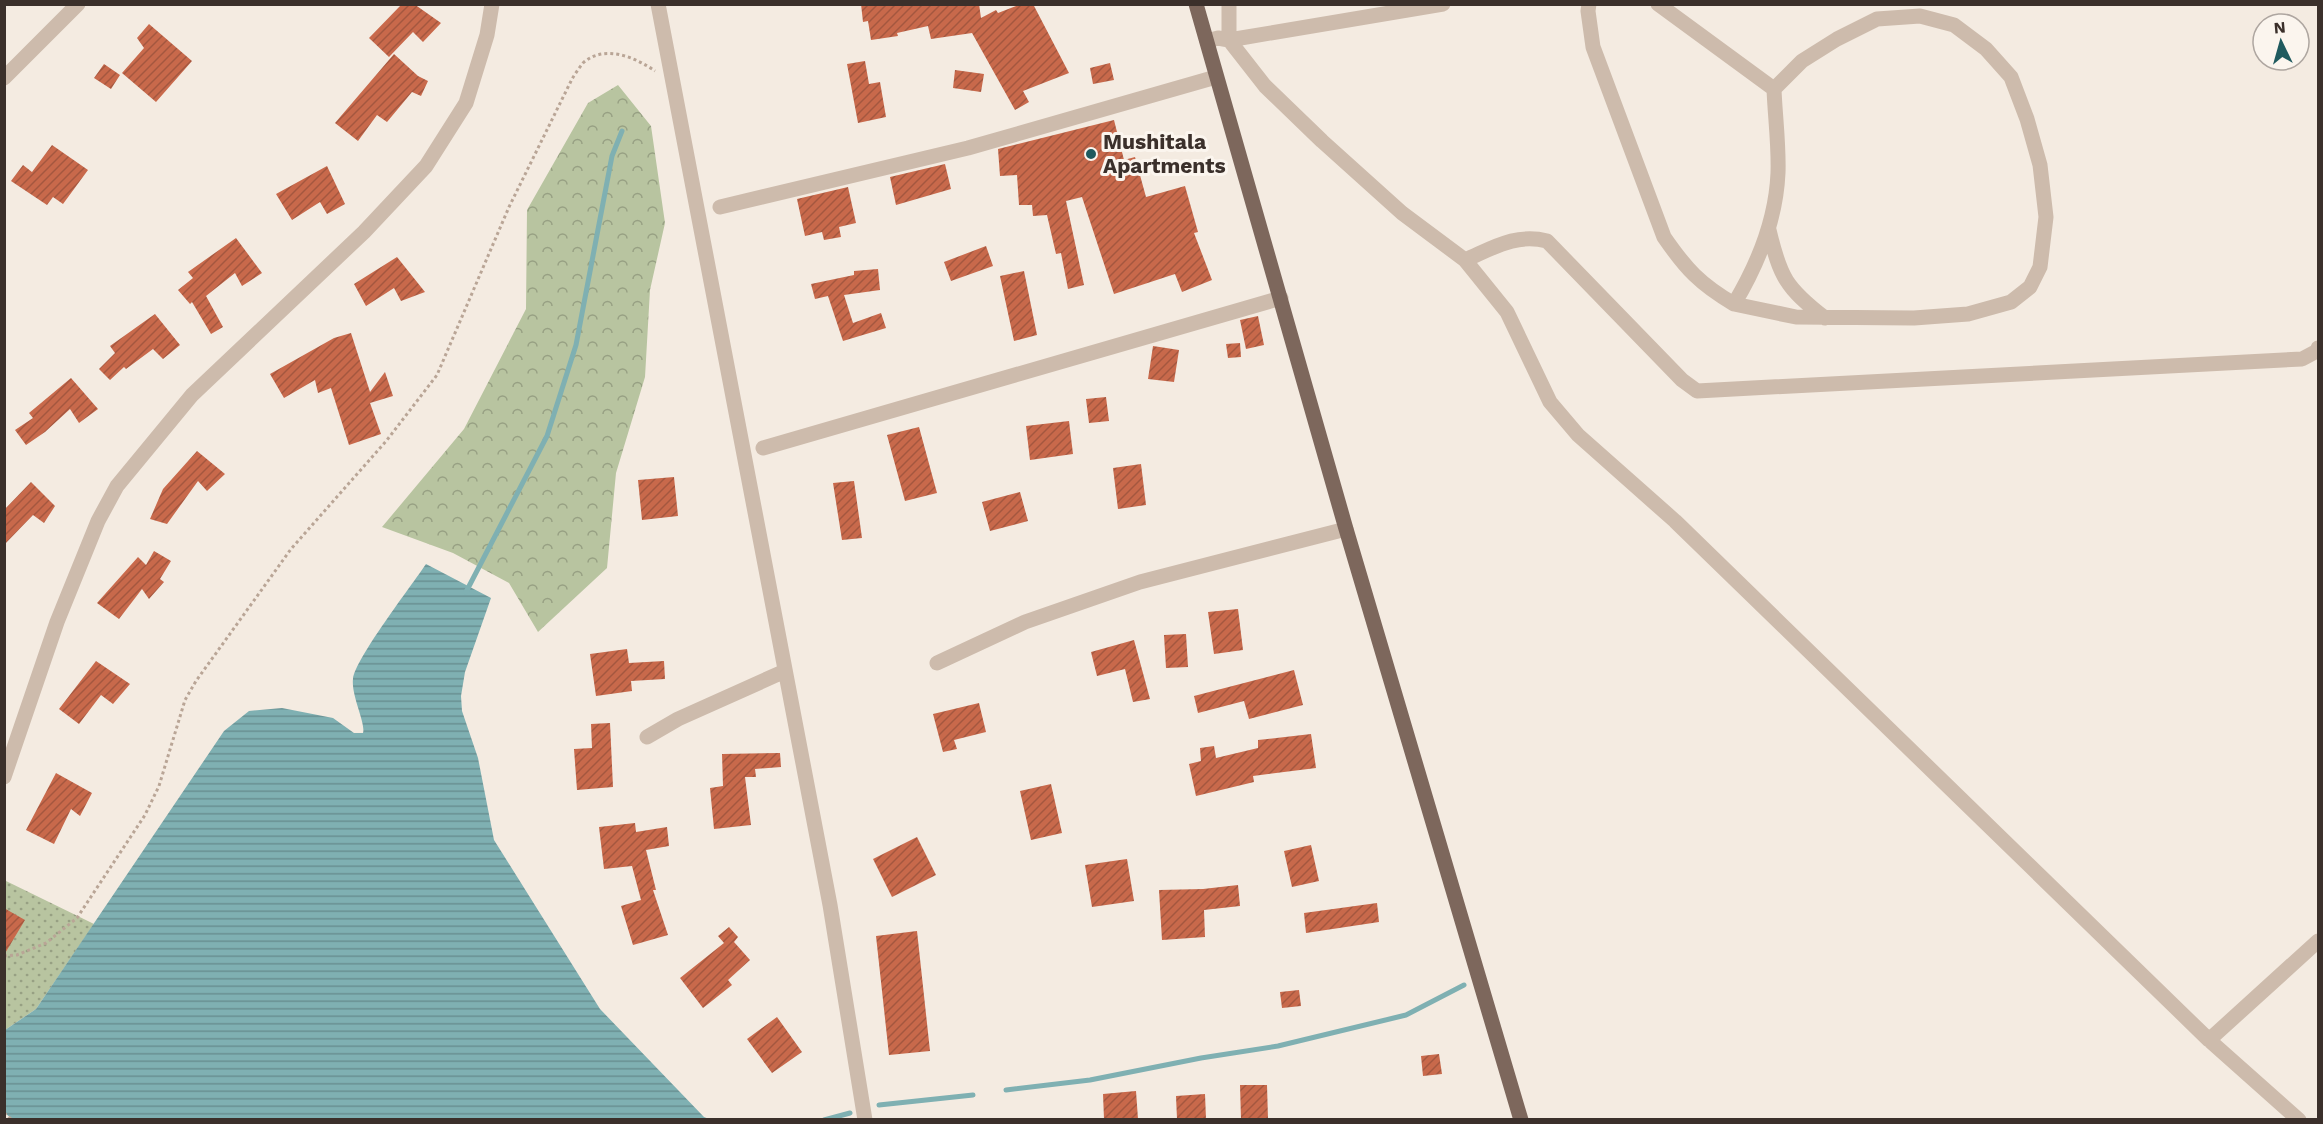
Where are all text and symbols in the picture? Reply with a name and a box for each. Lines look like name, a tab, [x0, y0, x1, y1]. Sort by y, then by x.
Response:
north arrow	[2251, 12, 2311, 72]
text: N	[2273, 18, 2286, 38]
place label: Mushitala Apartments	[1103, 129, 1226, 178]
marker: Mushitala Apartments	[1084, 147, 1098, 161]

